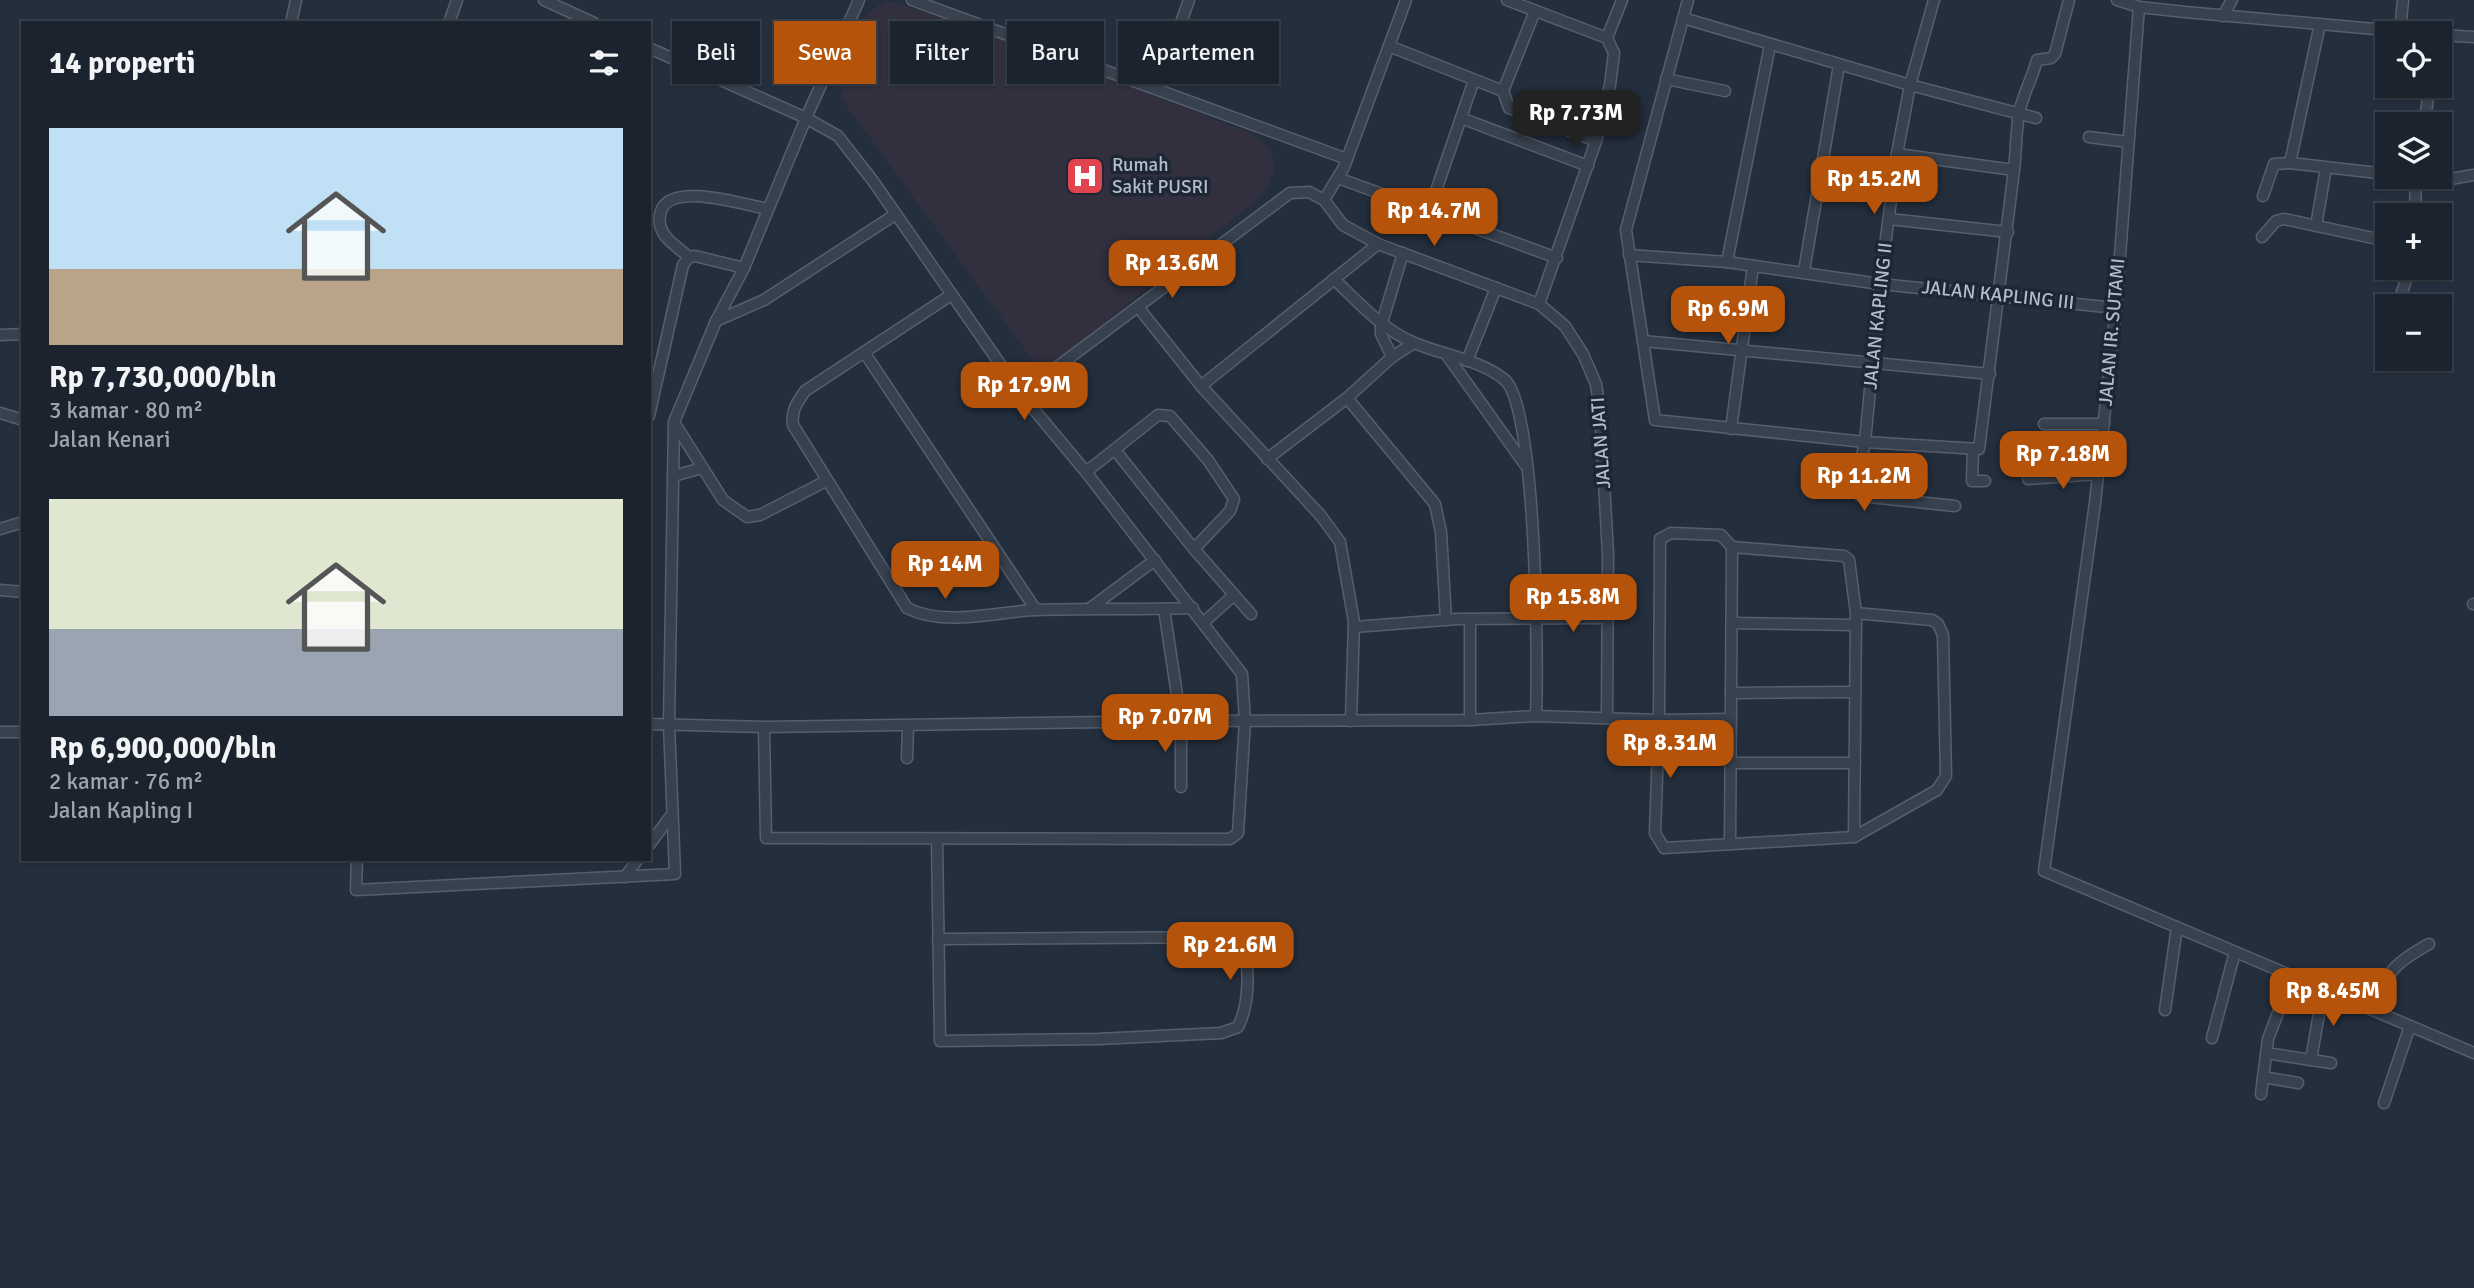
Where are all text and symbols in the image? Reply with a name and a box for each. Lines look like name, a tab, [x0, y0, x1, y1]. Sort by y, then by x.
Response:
chip: Beli	[672, 21, 760, 84]
chip: Sewa	[774, 21, 876, 84]
chip: Filter	[890, 21, 993, 84]
chip: Baru	[1007, 21, 1104, 84]
chip: Apartemen	[1118, 21, 1279, 84]
map controls	[2375, 21, 2452, 371]
button: locate	[2375, 21, 2452, 98]
icon: filters	[585, 44, 623, 82]
text: 14 properti	[49, 45, 196, 82]
pin: Rp 7.73M	[1504, 90, 1648, 150]
text: Rp 7.73M	[1529, 98, 1623, 127]
button: layers	[2375, 112, 2452, 189]
place label: Rumah Sakit PUSRI	[1112, 153, 1209, 199]
hospital icon: Rumah Sakit PUSRI	[1064, 155, 1106, 197]
pin: Rp 15.2M	[1802, 156, 1946, 216]
text: Rp 15.2M	[1827, 164, 1921, 193]
icon: home	[273, 173, 399, 299]
pin: Rp 14.7M	[1362, 188, 1506, 248]
text: Rp 14.7M	[1387, 196, 1481, 225]
button: +	[2375, 203, 2452, 280]
pin: Rp 13.6M	[1100, 240, 1244, 300]
street label: JALAN KAPLING II	[1858, 241, 1898, 391]
text: Rp 13.6M	[1125, 248, 1219, 277]
street label: JALAN IR. SUTAMI	[2094, 257, 2130, 407]
street label: JALAN KAPLING III	[1921, 275, 2075, 315]
pin: Rp 6.9M	[1663, 286, 1793, 346]
text: Rp 6.9M	[1687, 294, 1769, 323]
button: −	[2375, 294, 2452, 371]
text: Rp 7,730,000/bln	[49, 359, 277, 396]
pin: Rp 17.9M	[952, 362, 1096, 422]
text: Rp 17.9M	[977, 370, 1071, 399]
text: 3 kamar · 80 m²	[49, 396, 203, 425]
street label: JALAN JATI	[1586, 396, 1616, 490]
text: Jalan Kenari	[49, 425, 171, 454]
pin: Rp 7.18M	[1991, 432, 2135, 491]
text: Rp 7.18M	[2016, 439, 2110, 468]
pin: Rp 11.2M	[1792, 454, 1936, 513]
text: Rp 11.2M	[1817, 461, 1911, 490]
pin: Rp 14M	[888, 542, 1002, 601]
icon: home	[273, 544, 399, 670]
text: Rp 14M	[907, 549, 983, 578]
pin: Rp 15.8M	[1501, 574, 1645, 634]
text: Rp 15.8M	[1526, 582, 1620, 611]
pin: Rp 7.07M	[1093, 694, 1237, 754]
text: Rp 7.07M	[1118, 702, 1212, 731]
pin: Rp 8.31M	[1598, 720, 1742, 780]
text: Rp 8.31M	[1623, 728, 1717, 757]
text: Rp 6,900,000/bln	[49, 730, 277, 767]
text: 2 kamar · 76 m²	[49, 767, 203, 796]
text: Jalan Kapling I	[49, 796, 193, 825]
pin: Rp 21.6M	[1158, 922, 1302, 982]
text: Rp 21.6M	[1183, 930, 1277, 959]
pin: Rp 8.45M	[2261, 968, 2405, 1028]
text: Rp 8.45M	[2286, 976, 2380, 1005]

